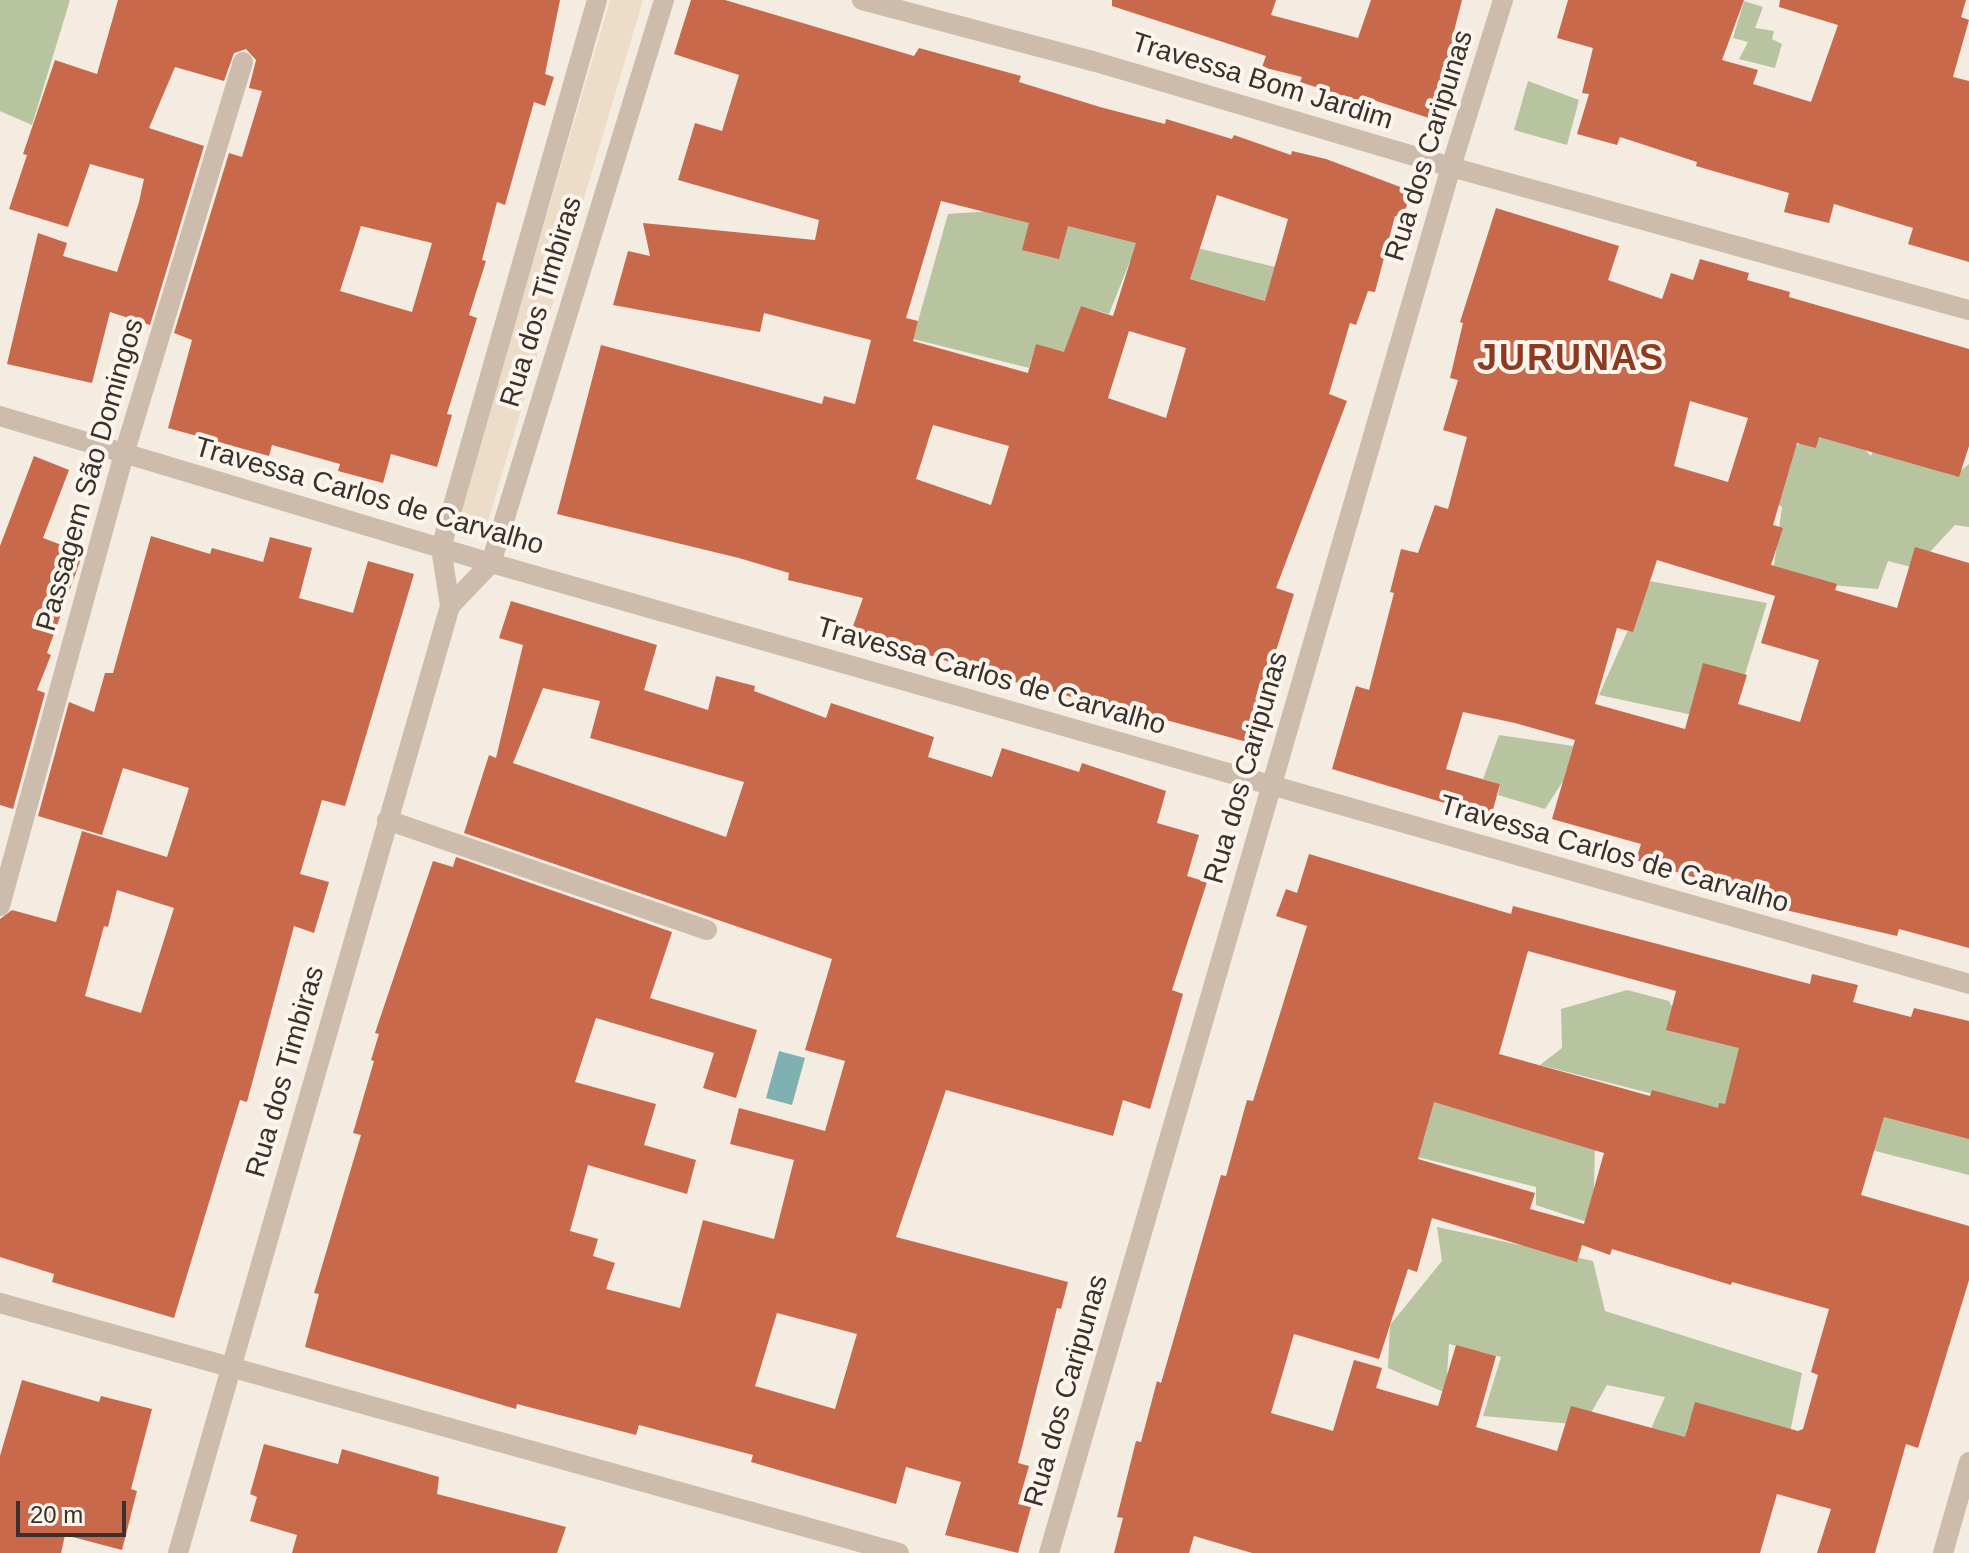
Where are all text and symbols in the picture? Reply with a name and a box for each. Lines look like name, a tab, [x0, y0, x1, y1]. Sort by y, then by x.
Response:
street label: Travessa Bom Jardim	[1127, 26, 1397, 138]
street label: Rua dos Caripunas	[1379, 26, 1481, 266]
street label: Rua dos Timbiras	[494, 193, 590, 411]
street label: Passagem São Domingos	[30, 315, 152, 635]
district label: JURUNAS	[1477, 338, 1665, 382]
street label: Travessa Carlos de Carvalho	[191, 431, 547, 563]
street label: Travessa Carlos de Carvalho	[813, 611, 1169, 743]
street label: Rua dos Caripunas	[1198, 648, 1296, 888]
street label: Travessa Carlos de Carvalho	[1436, 789, 1792, 921]
street label: Rua dos Timbiras	[240, 962, 332, 1182]
street label: Rua dos Caripunas	[1018, 1271, 1116, 1511]
scale bar	[20, 1485, 130, 1535]
text: 20 m	[30, 1501, 83, 1528]

